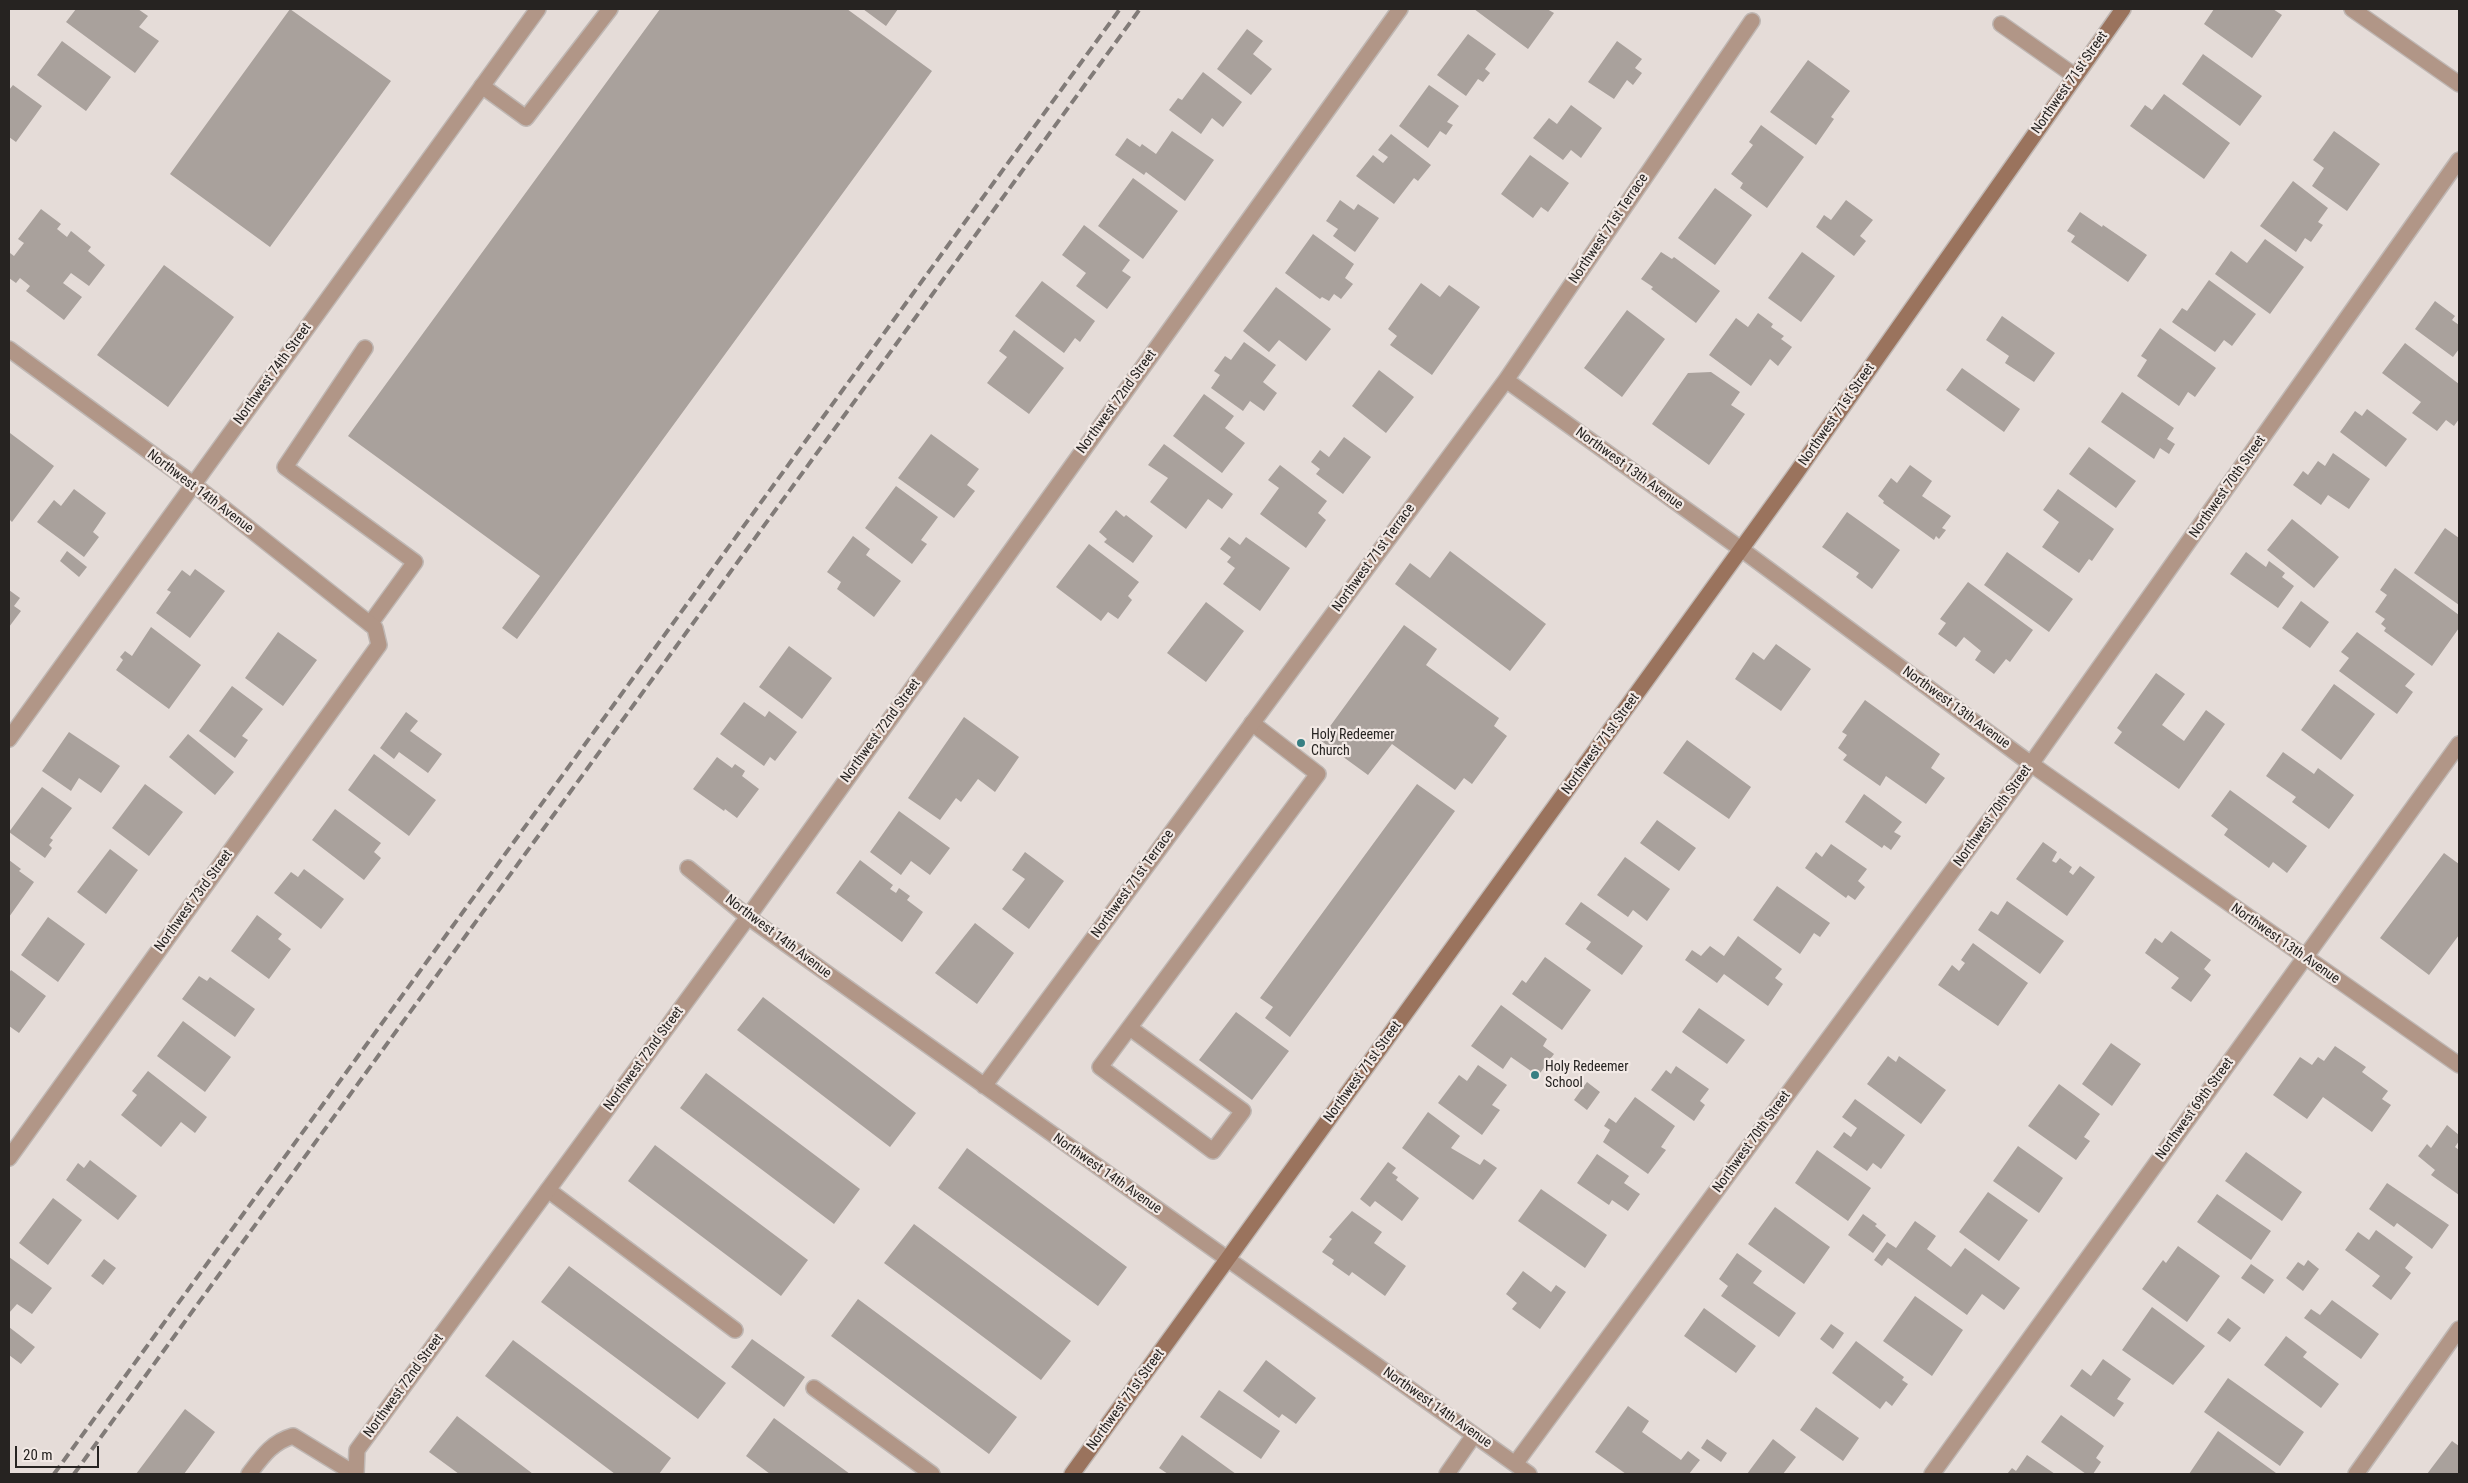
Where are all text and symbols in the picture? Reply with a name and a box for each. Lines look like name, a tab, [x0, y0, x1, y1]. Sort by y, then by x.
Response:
street label: Northwest 71st Street	[2028, 29, 2112, 137]
street label: Northwest 71st Terrace	[1566, 171, 1652, 287]
street label: Northwest 74th Street	[231, 320, 315, 428]
street label: Northwest 72nd Street	[1074, 347, 1160, 457]
street label: Northwest 71st Street	[1795, 361, 1879, 469]
street label: Northwest 13th Avenue	[1572, 424, 1686, 514]
street label: Northwest 70th Street	[2186, 432, 2270, 542]
street label: Northwest 14th Avenue	[143, 447, 257, 537]
street label: Northwest 71st Terrace	[1329, 501, 1419, 615]
street label: Northwest 13th Avenue	[1899, 663, 2013, 753]
street label: Northwest 72nd Street	[838, 676, 924, 786]
street label: Northwest 71st Street	[1559, 690, 1643, 798]
place label: Holy Redeemer Church	[1311, 727, 1394, 760]
marker: Holy Redeemer Church	[1295, 737, 1307, 749]
street label: Northwest 70th Street	[1951, 762, 2035, 870]
street label: Northwest 71st Terrace	[1088, 827, 1178, 941]
street label: Northwest 73rd Street	[151, 847, 237, 955]
street label: Northwest 14th Avenue	[721, 892, 835, 982]
street label: Northwest 13th Avenue	[2227, 900, 2343, 988]
street label: Northwest 72nd Street	[601, 1004, 687, 1114]
street label: Northwest 71st Street	[1321, 1018, 1405, 1126]
street label: Northwest 69th Street	[2153, 1055, 2237, 1163]
place label: Holy Redeemer School	[1545, 1059, 1628, 1092]
marker: Holy Redeemer School	[1529, 1069, 1541, 1081]
street label: Northwest 70th Street	[1710, 1088, 1794, 1196]
street label: Northwest 14th Avenue	[1049, 1130, 1165, 1218]
street label: Northwest 72nd Street	[361, 1331, 447, 1441]
street label: Northwest 71st Street	[1084, 1346, 1168, 1454]
street label: Northwest 14th Avenue	[1379, 1364, 1495, 1452]
scale bar	[18, 1436, 101, 1468]
text: 20 m	[23, 1446, 53, 1464]

